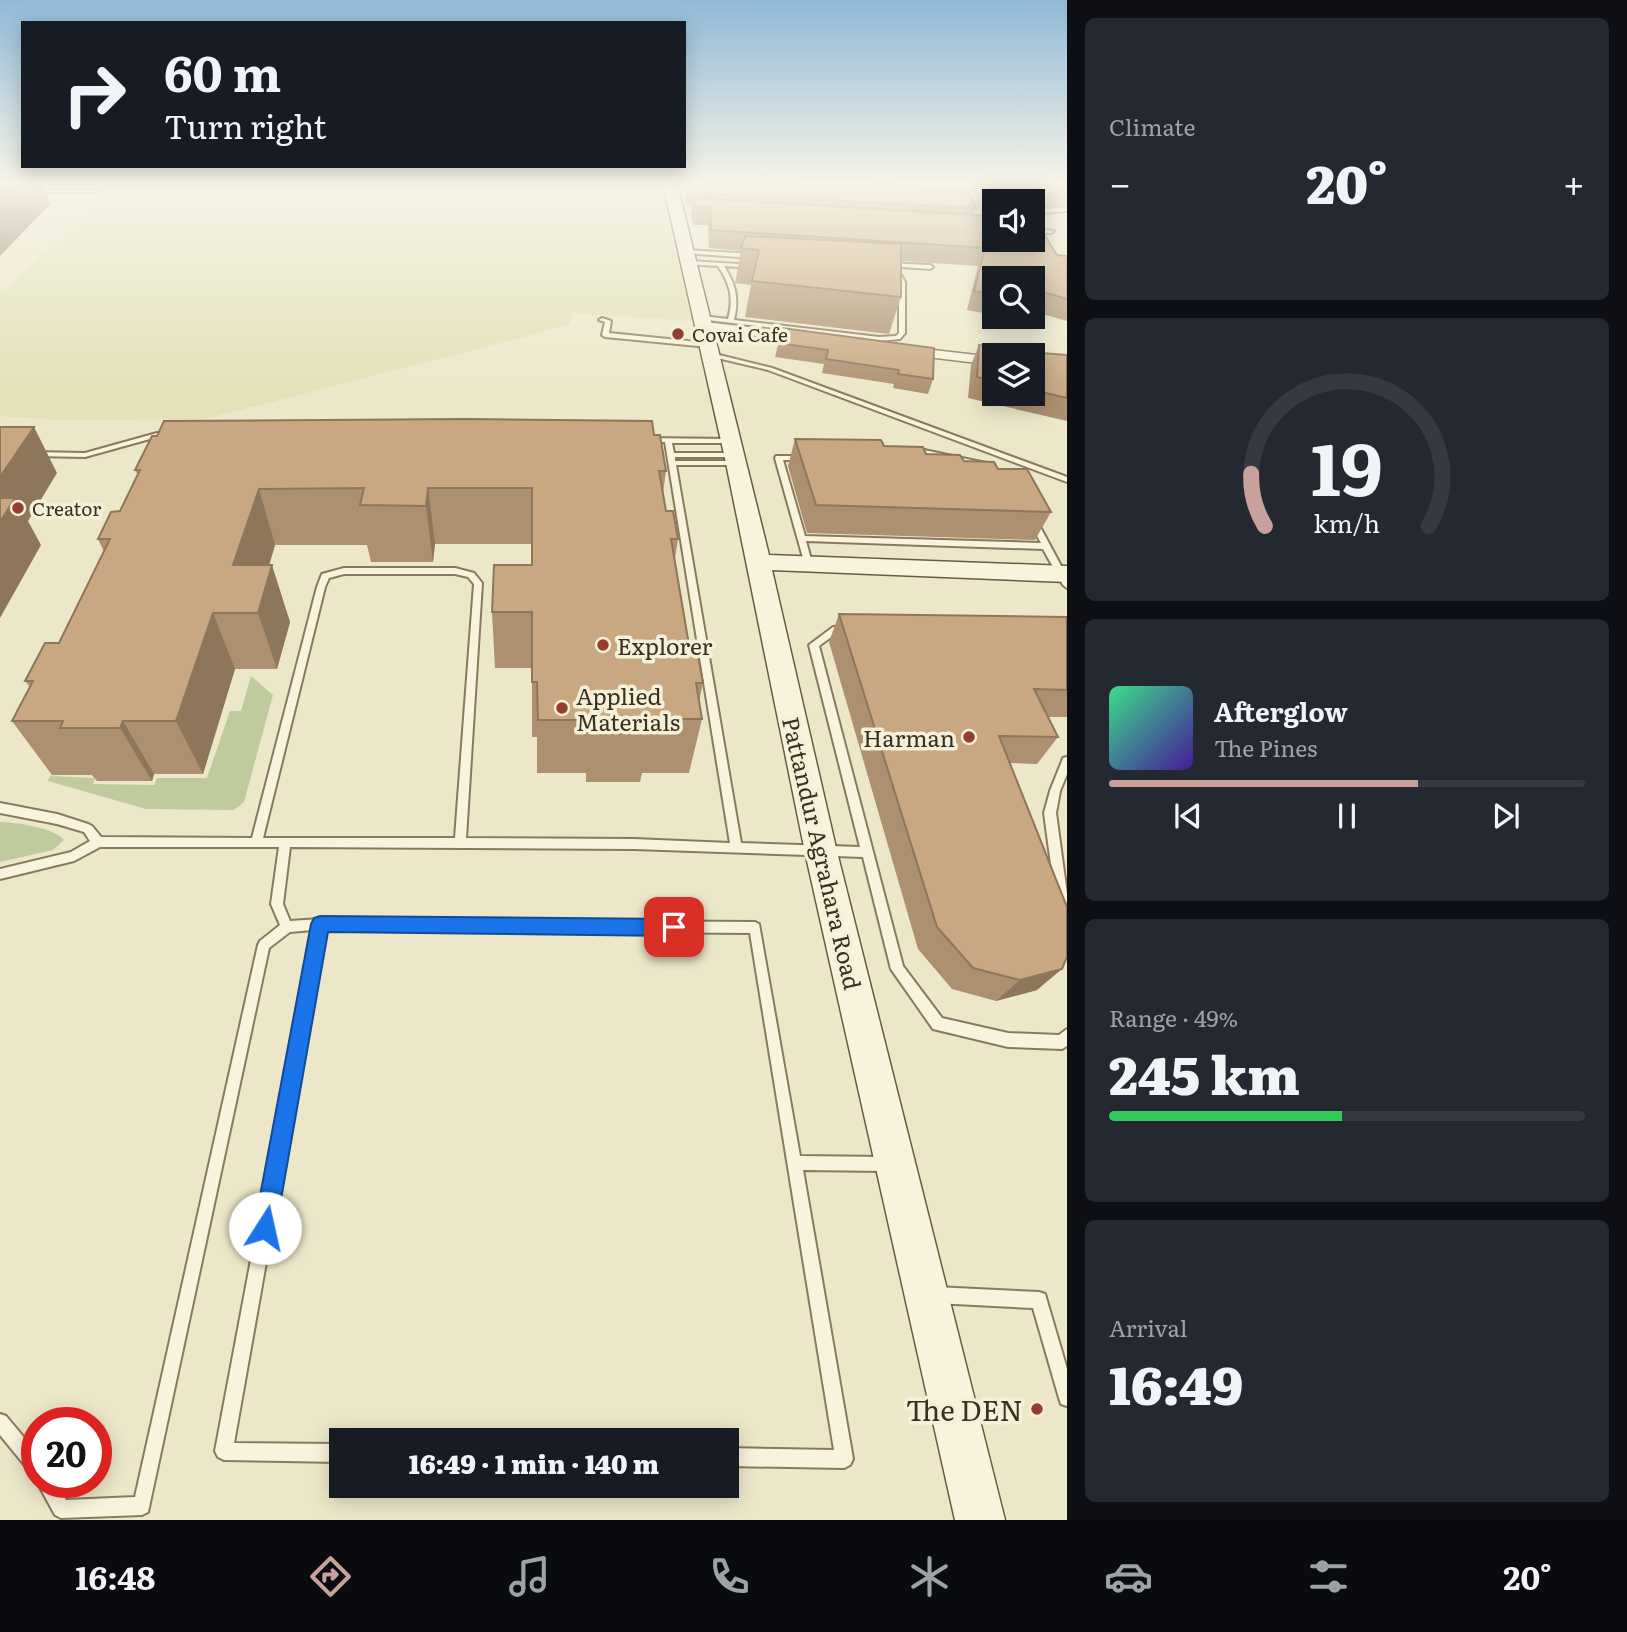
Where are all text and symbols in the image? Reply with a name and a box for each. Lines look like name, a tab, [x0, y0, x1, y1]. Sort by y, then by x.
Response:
text: 60 m	[164, 34, 281, 107]
icon: right	[49, 49, 140, 140]
text: Turn right	[164, 101, 326, 149]
text: Climate	[1109, 109, 1195, 143]
text: 20°	[1306, 143, 1388, 220]
text: −	[1109, 153, 1131, 210]
text: +	[1563, 153, 1585, 210]
map controls	[982, 189, 1045, 406]
button: sound	[982, 189, 1045, 252]
button: search	[982, 266, 1045, 329]
place label: Covai Cafe	[692, 320, 788, 348]
marker: Covai Cafe	[670, 326, 686, 342]
button: layers	[982, 343, 1045, 406]
text: 19	[1311, 410, 1383, 518]
place label: Creator	[32, 494, 101, 522]
marker: Creator	[10, 500, 26, 516]
text: km/h	[1314, 503, 1380, 540]
place label: Explorer	[617, 628, 713, 662]
marker: Explorer	[595, 637, 611, 653]
place label: Applied Materials	[576, 678, 680, 738]
text: Afterglow	[1214, 691, 1348, 730]
marker: Applied Materials	[554, 700, 570, 716]
street label: Pattandur Agrahara Road	[775, 713, 871, 993]
place label: Harman	[863, 720, 955, 754]
marker: Harman	[961, 729, 977, 745]
text: The Pines	[1214, 730, 1317, 764]
icon: previous	[1169, 797, 1207, 835]
icon: pause	[1328, 797, 1366, 835]
icon: next	[1487, 797, 1525, 835]
pin	[644, 897, 704, 957]
icon: arrive	[655, 908, 693, 946]
text: Range · 49%	[1109, 1000, 1238, 1034]
text: 245 km	[1109, 1034, 1300, 1111]
position arrow	[228, 1191, 302, 1265]
text: Arrival	[1109, 1310, 1188, 1344]
text: 16:49	[1109, 1344, 1243, 1421]
place label: The DEN	[906, 1388, 1023, 1430]
marker: The DEN	[1029, 1401, 1045, 1417]
speed limit sign: 20	[21, 1407, 112, 1498]
text: 16:49 · 1 min · 140 m	[409, 1443, 659, 1482]
text: 16:48	[75, 1552, 155, 1600]
icon: directions	[306, 1552, 355, 1601]
icon: music	[505, 1552, 554, 1601]
icon: phone	[705, 1552, 754, 1601]
icon: climate	[905, 1552, 954, 1601]
icon: car	[1104, 1552, 1153, 1601]
icon: filters	[1304, 1552, 1353, 1601]
text: 20°	[1503, 1552, 1552, 1600]

